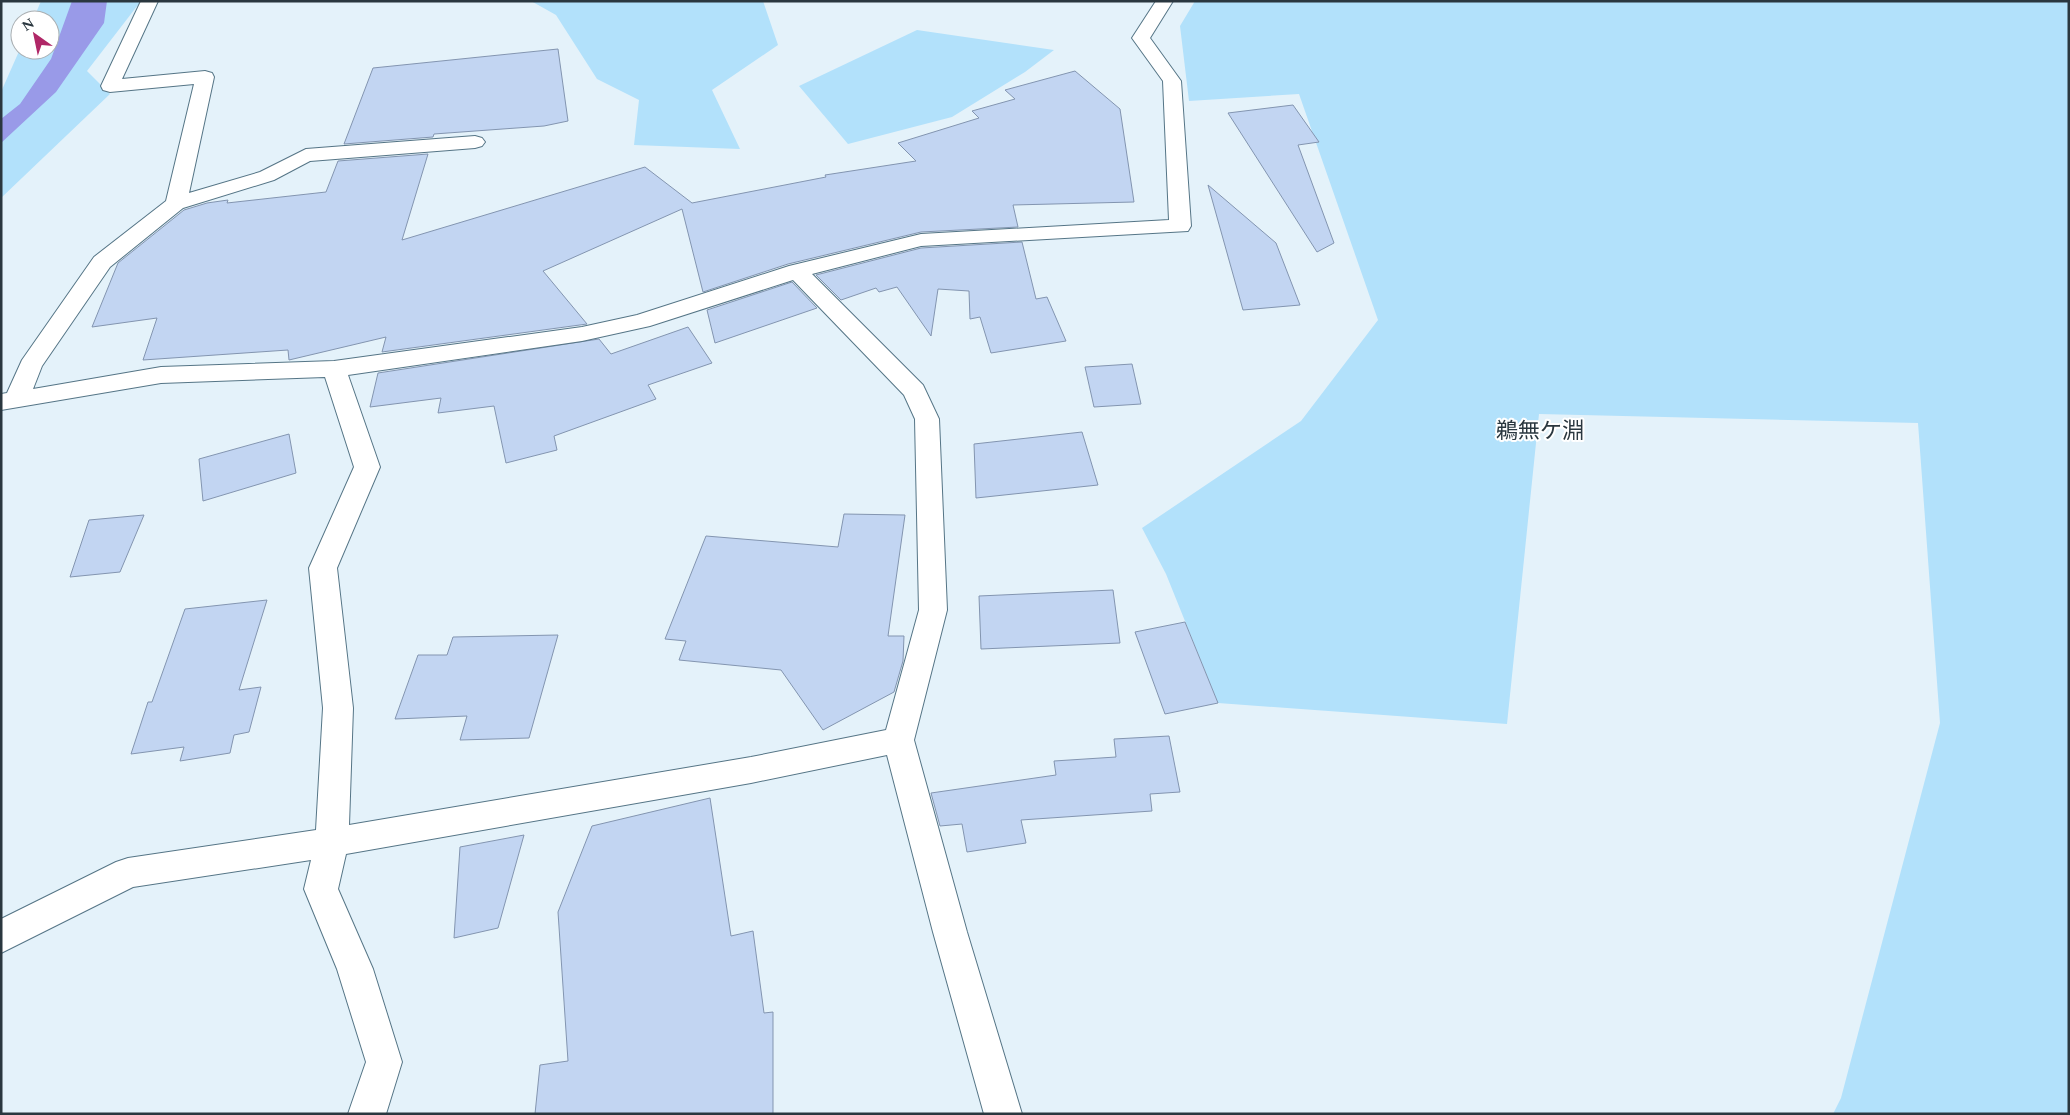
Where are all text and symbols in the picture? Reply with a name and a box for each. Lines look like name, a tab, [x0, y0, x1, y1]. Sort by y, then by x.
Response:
north arrow	[10, 10, 60, 60]
text: N	[18, 13, 39, 36]
district label: 鵜無ケ淵	[1496, 415, 1584, 448]

